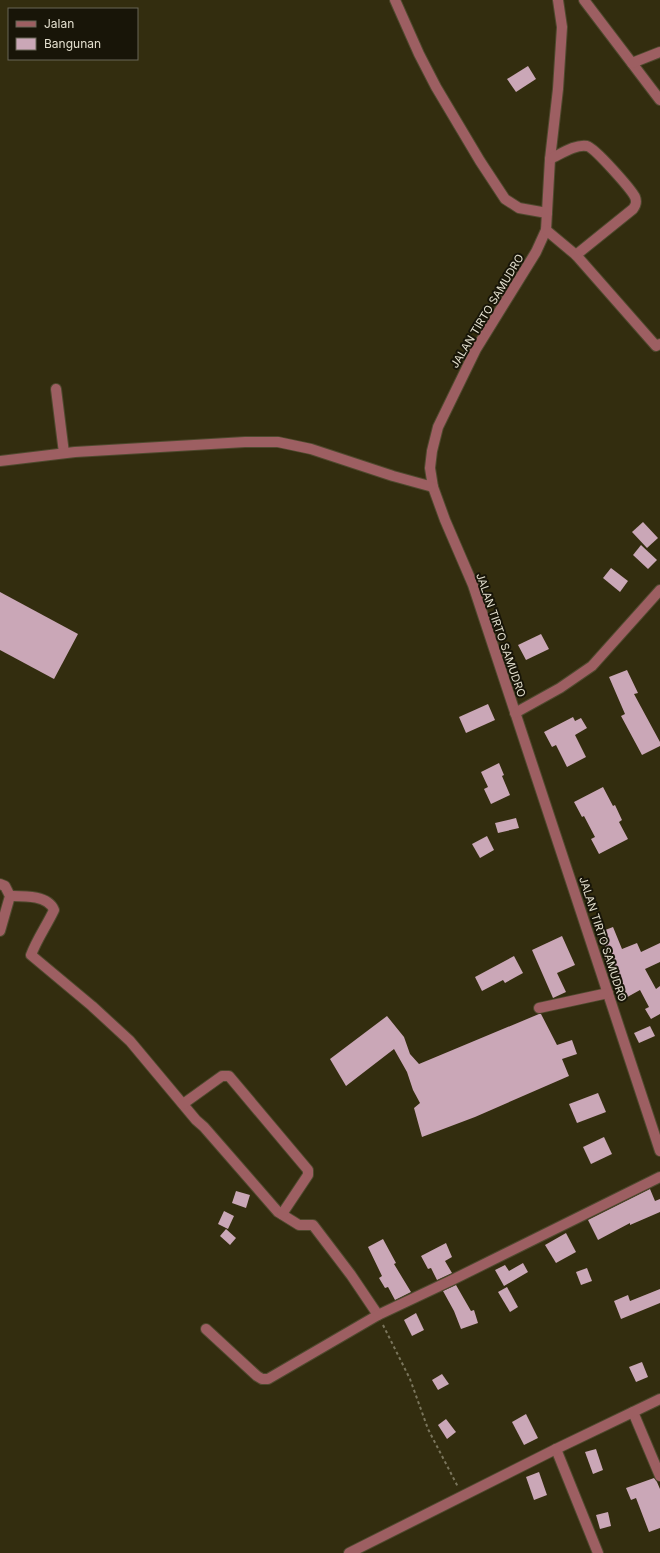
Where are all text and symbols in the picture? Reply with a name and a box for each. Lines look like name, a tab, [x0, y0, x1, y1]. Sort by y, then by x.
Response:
legend	[8, 8, 138, 60]
text: Jalan	[44, 16, 74, 31]
text: Bangunan	[44, 36, 101, 51]
street label: JALAN TIRTO SAMUDRO	[447, 251, 527, 371]
street label: JALAN TIRTO SAMUDRO	[473, 571, 529, 699]
street label: JALAN TIRTO SAMUDRO	[576, 875, 630, 1003]

